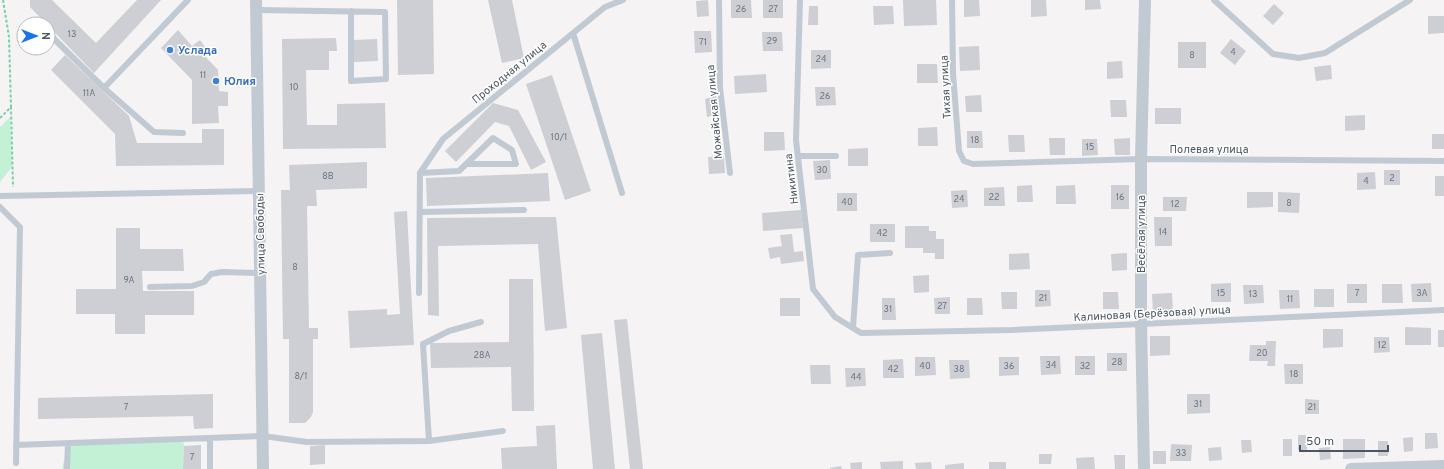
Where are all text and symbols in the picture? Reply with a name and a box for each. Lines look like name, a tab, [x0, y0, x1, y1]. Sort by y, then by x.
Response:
house number: 26	[736, 4, 746, 15]
house number: 27	[768, 4, 778, 15]
north arrow	[16, 16, 56, 56]
house number: 13	[68, 29, 76, 40]
text: N	[38, 32, 52, 40]
house number: 29	[767, 36, 777, 47]
house number: 71	[699, 37, 707, 48]
street label: Проходная улица	[470, 38, 550, 107]
place label: Услада	[178, 44, 217, 58]
marker: Услада	[165, 45, 175, 55]
house number: 4	[1230, 47, 1236, 58]
house number: 8	[1189, 50, 1195, 61]
house number: 24	[815, 54, 827, 65]
street label: Тихая улица	[937, 54, 955, 119]
street label: Можайская улица	[704, 64, 726, 160]
house number: 11	[200, 70, 206, 81]
place label: Юлия	[224, 75, 256, 89]
marker: Юлия	[211, 76, 221, 86]
house number: 10	[289, 82, 299, 93]
house number: 11А	[83, 88, 95, 99]
house number: 26	[820, 91, 830, 102]
house number: 10/1	[551, 132, 567, 143]
house number: 18	[971, 135, 979, 146]
house number: 15	[1086, 142, 1094, 153]
street label: Полевая улица	[1170, 143, 1249, 157]
street label: Никитина	[782, 153, 802, 205]
house number: 30	[816, 165, 828, 176]
house number: 8В	[322, 171, 334, 182]
house number: 2	[1389, 173, 1395, 184]
house number: 4	[1363, 176, 1369, 187]
house number: 22	[988, 192, 1000, 203]
house number: 16	[1116, 192, 1124, 203]
street label: улица Свободы	[253, 193, 269, 275]
house number: 24	[953, 194, 965, 205]
street label: Весёлая улица	[1135, 195, 1149, 273]
house number: 40	[841, 197, 853, 208]
house number: 8	[1286, 198, 1292, 209]
house number: 12	[1171, 199, 1179, 210]
house number: 14	[1159, 227, 1168, 238]
house number: 42	[876, 228, 888, 239]
house number: 8	[292, 262, 298, 273]
house number: 9А	[123, 275, 135, 286]
house number: 15	[1217, 288, 1225, 299]
house number: 7	[1355, 288, 1360, 299]
house number: 3А	[1416, 288, 1428, 299]
house number: 13	[1249, 289, 1257, 300]
house number: 21	[1039, 293, 1047, 304]
house number: 11	[1287, 294, 1293, 305]
house number: 27	[937, 301, 947, 312]
street label: Калиновая (Берёзовая) улица	[1073, 303, 1231, 325]
house number: 31	[884, 304, 892, 315]
house number: 12	[1378, 340, 1386, 351]
house number: 20	[1256, 348, 1268, 359]
house number: 28А	[473, 350, 491, 361]
house number: 28	[1111, 357, 1123, 368]
house number: 34	[1045, 360, 1057, 371]
house number: 40	[919, 361, 931, 372]
house number: 36	[1004, 361, 1014, 372]
house number: 32	[1080, 361, 1090, 372]
house number: 42	[887, 364, 899, 375]
house number: 38	[954, 364, 964, 375]
house number: 18	[1290, 369, 1298, 380]
house number: 8/1	[295, 371, 308, 382]
house number: 44	[850, 372, 862, 383]
house number: 31	[1194, 399, 1202, 410]
house number: 7	[124, 402, 129, 413]
house number: 21	[1308, 402, 1316, 413]
scale bar	[1300, 427, 1388, 453]
text: 50 m	[1306, 434, 1334, 450]
house number: 33	[1176, 448, 1186, 459]
house number: 7	[190, 452, 195, 463]

